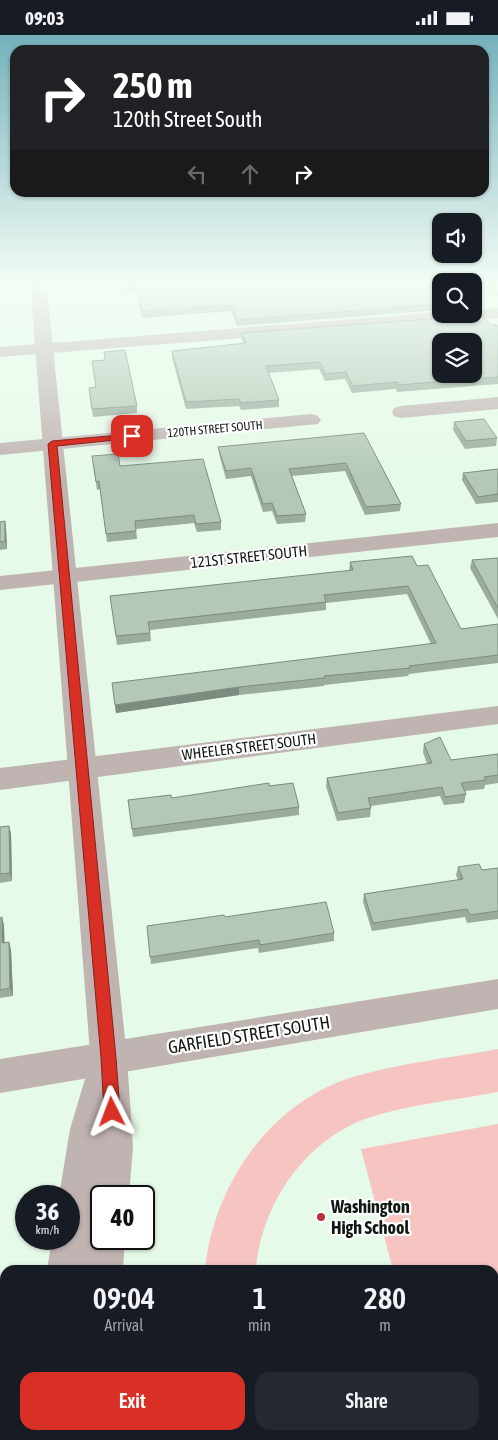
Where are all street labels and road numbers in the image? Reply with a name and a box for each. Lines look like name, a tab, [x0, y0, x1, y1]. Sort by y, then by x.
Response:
street label: 120TH STREET SOUTH	[167, 418, 263, 440]
street label: 121ST STREET SOUTH	[190, 542, 308, 571]
street label: WHEELER STREET SOUTH	[181, 730, 317, 763]
street label: GARFIELD STREET SOUTH	[166, 1011, 331, 1058]

